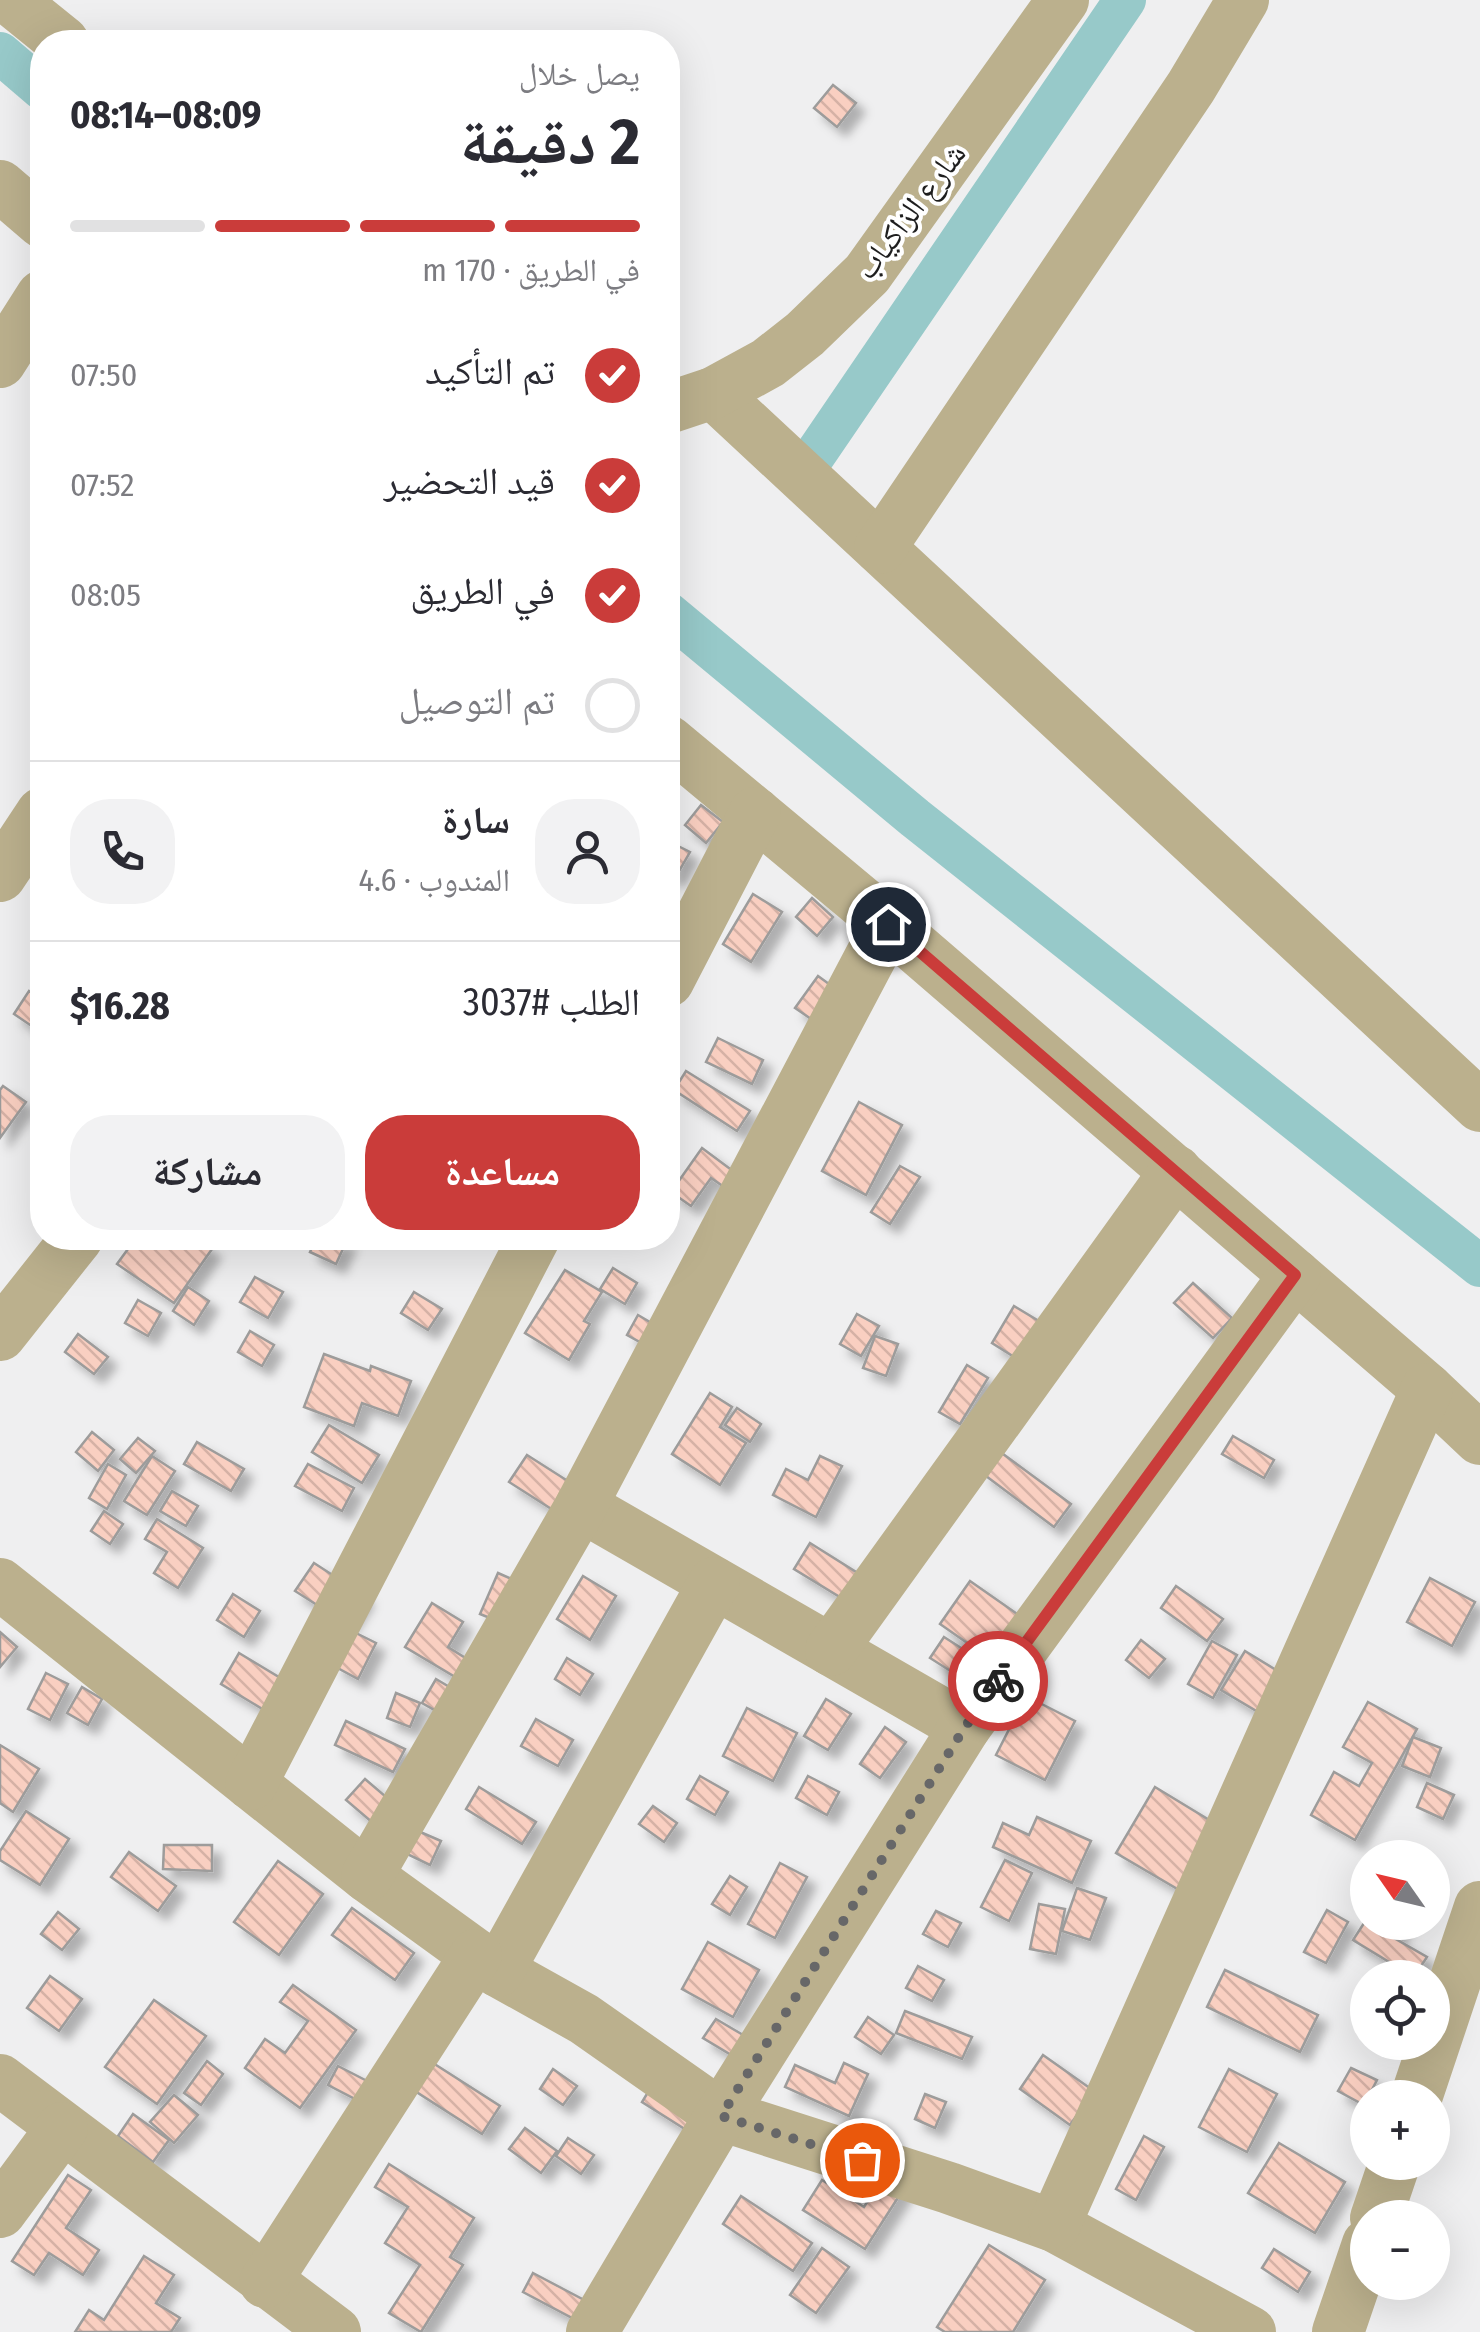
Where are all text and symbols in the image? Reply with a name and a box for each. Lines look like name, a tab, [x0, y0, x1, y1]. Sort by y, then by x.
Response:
text: يصل خلال	[519, 55, 640, 93]
text: 08:09–08:14	[70, 92, 262, 138]
text: 2 دقيقة	[460, 103, 640, 181]
street label: شارع الزاكياب	[846, 135, 974, 287]
text: في الطريق · 170 m	[422, 251, 640, 289]
text: تم التأكيد	[425, 348, 555, 394]
icon: check	[585, 348, 640, 403]
text: 07:50	[70, 356, 137, 394]
text: قيد التحضير	[384, 458, 555, 504]
icon: check	[585, 458, 640, 513]
text: 07:52	[70, 466, 134, 504]
text: في الطريق	[410, 568, 555, 614]
icon: check	[585, 568, 640, 623]
text: 08:05	[70, 576, 141, 614]
text: تم التوصيل	[398, 678, 555, 724]
text: سارة	[442, 797, 510, 843]
button: phone	[70, 799, 175, 904]
button: person	[535, 799, 640, 904]
text: المندوب · 4.6	[359, 861, 510, 899]
pin	[846, 882, 931, 967]
icon: home	[861, 897, 916, 952]
text: الطلب #3037	[463, 979, 640, 1025]
text: $16.28	[70, 983, 170, 1029]
button: مشاركة	[70, 1115, 345, 1230]
button: مساعدة	[365, 1115, 640, 1230]
courier	[948, 1631, 1048, 1731]
icon: bike	[971, 1654, 1026, 1709]
north arrow	[1350, 1840, 1450, 1940]
map controls	[1350, 1840, 1450, 2300]
button: locate	[1350, 1960, 1450, 2060]
button: +	[1350, 2080, 1450, 2180]
pin	[820, 2118, 905, 2203]
icon: bag	[835, 2133, 890, 2188]
button: −	[1350, 2200, 1450, 2300]

